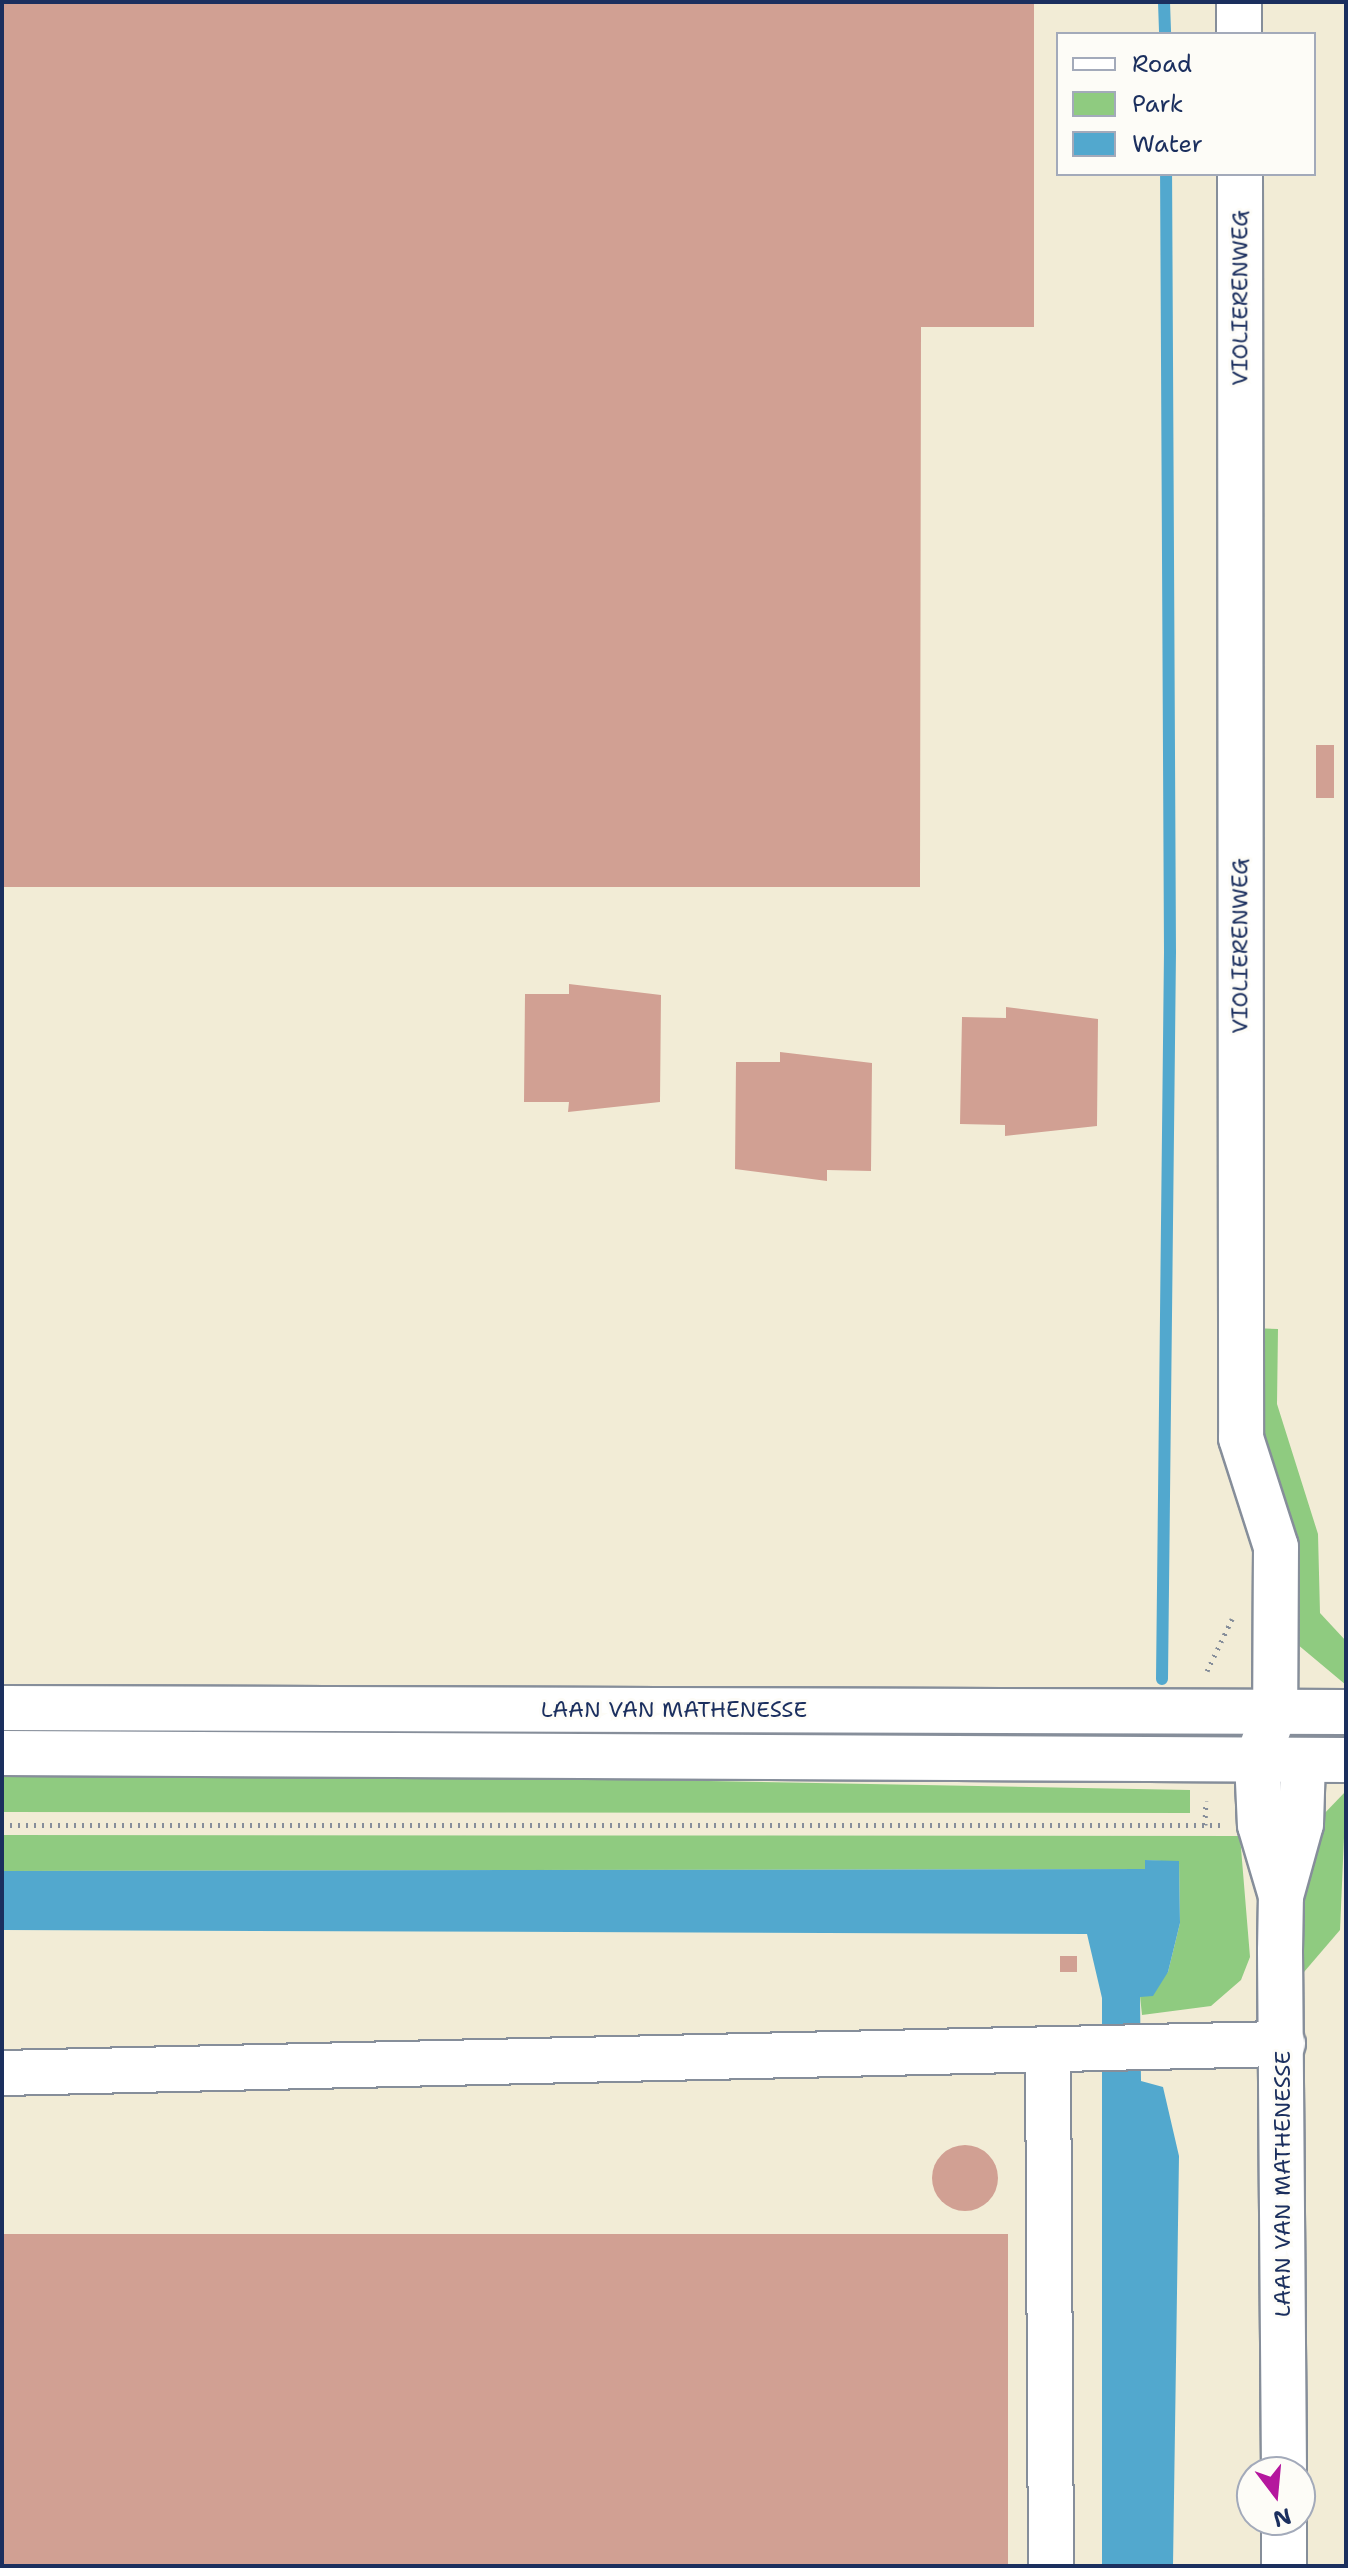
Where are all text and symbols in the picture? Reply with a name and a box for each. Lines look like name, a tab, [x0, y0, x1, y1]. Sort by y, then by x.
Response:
legend	[1056, 32, 1316, 176]
text: Road	[1132, 48, 1192, 80]
text: Park	[1132, 88, 1184, 120]
text: Water	[1132, 128, 1203, 160]
street label: VIOLIERENWEG	[1227, 210, 1253, 386]
street label: VIOLIERENWEG	[1227, 858, 1253, 1034]
street label: LAAN VAN MATHENESSE	[541, 1697, 807, 1723]
street label: LAAN VAN MATHENESSE	[1270, 2051, 1296, 2317]
north arrow	[1236, 2456, 1316, 2536]
text: N	[1270, 2501, 1295, 2534]

